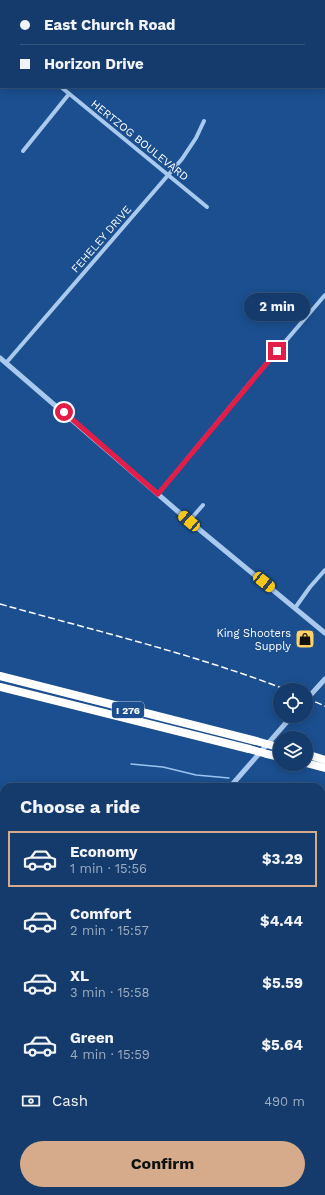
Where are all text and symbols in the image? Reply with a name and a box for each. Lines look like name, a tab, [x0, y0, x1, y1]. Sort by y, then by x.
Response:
text: East Church Road	[44, 16, 175, 34]
text: Horizon Drive	[44, 55, 144, 73]
street label: HERTZOG BOULEVARD	[88, 97, 191, 184]
street label: FEHELEY DRIVE	[69, 203, 134, 276]
callout: 2 min	[244, 293, 310, 321]
text: 2 min	[259, 299, 295, 314]
route end	[268, 342, 286, 360]
route start	[55, 403, 73, 421]
car	[176, 509, 202, 533]
car	[251, 570, 277, 594]
place label: King Shooters Supply	[216, 627, 291, 653]
shop icon: King Shooters Supply	[294, 628, 316, 650]
map controls	[273, 683, 313, 771]
button: locate	[273, 683, 313, 723]
road number: I 276	[112, 702, 144, 718]
button: layers	[273, 731, 313, 771]
text: Choose a ride	[20, 796, 140, 817]
icon: car	[22, 841, 58, 877]
text: Economy	[70, 843, 137, 861]
text: $3.29	[262, 850, 303, 868]
text: 1 min · 15:56	[70, 861, 147, 876]
icon: car	[22, 903, 58, 939]
text: Comfort	[70, 905, 131, 923]
text: $4.44	[260, 912, 303, 930]
text: 2 min · 15:57	[70, 923, 149, 938]
icon: car	[22, 965, 58, 1001]
text: XL	[70, 967, 89, 985]
text: $5.59	[262, 974, 303, 992]
text: 3 min · 15:58	[70, 985, 150, 1000]
icon: car	[22, 1027, 58, 1063]
text: Green	[70, 1029, 114, 1047]
text: $5.64	[261, 1036, 303, 1054]
text: 4 min · 15:59	[70, 1047, 150, 1062]
icon: cash	[20, 1090, 42, 1112]
text: Cash	[52, 1092, 88, 1110]
text: 490 m	[264, 1094, 305, 1109]
button: Confirm	[20, 1141, 305, 1187]

